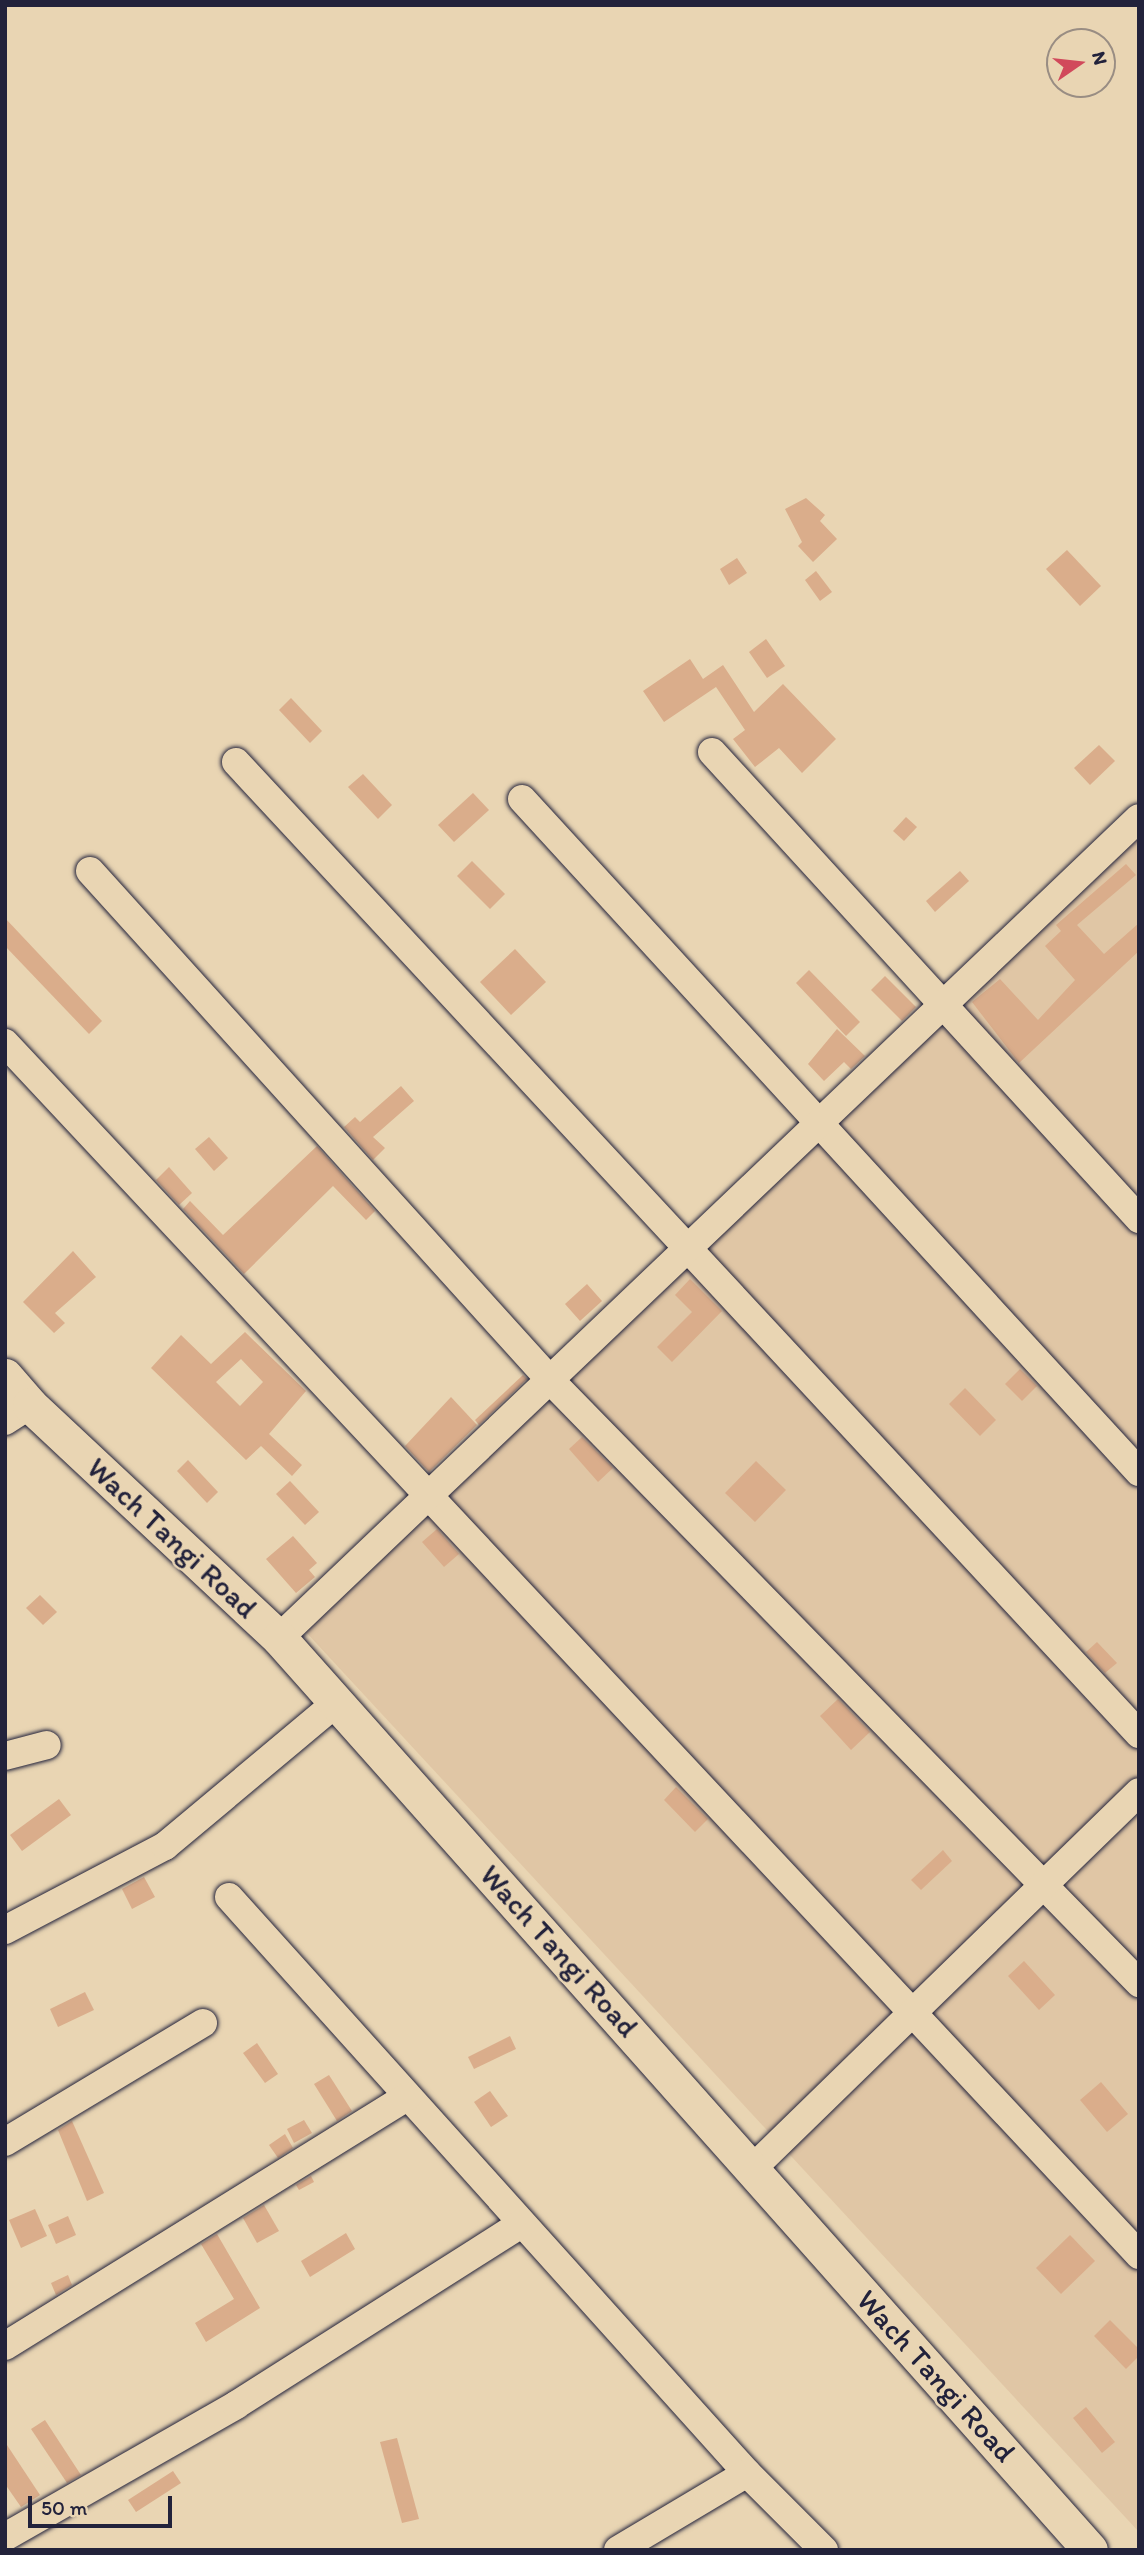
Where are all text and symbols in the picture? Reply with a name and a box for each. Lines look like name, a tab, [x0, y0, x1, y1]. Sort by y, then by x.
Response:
north arrow	[1046, 28, 1116, 98]
text: N	[1087, 49, 1113, 67]
street label: Wach Tangi Road	[80, 1451, 264, 1625]
street label: Wach Tangi Road	[473, 1858, 645, 2044]
street label: Wach Tangi Road	[850, 2283, 1022, 2469]
scale bar	[32, 2482, 175, 2526]
text: 50 m	[41, 2495, 87, 2520]

